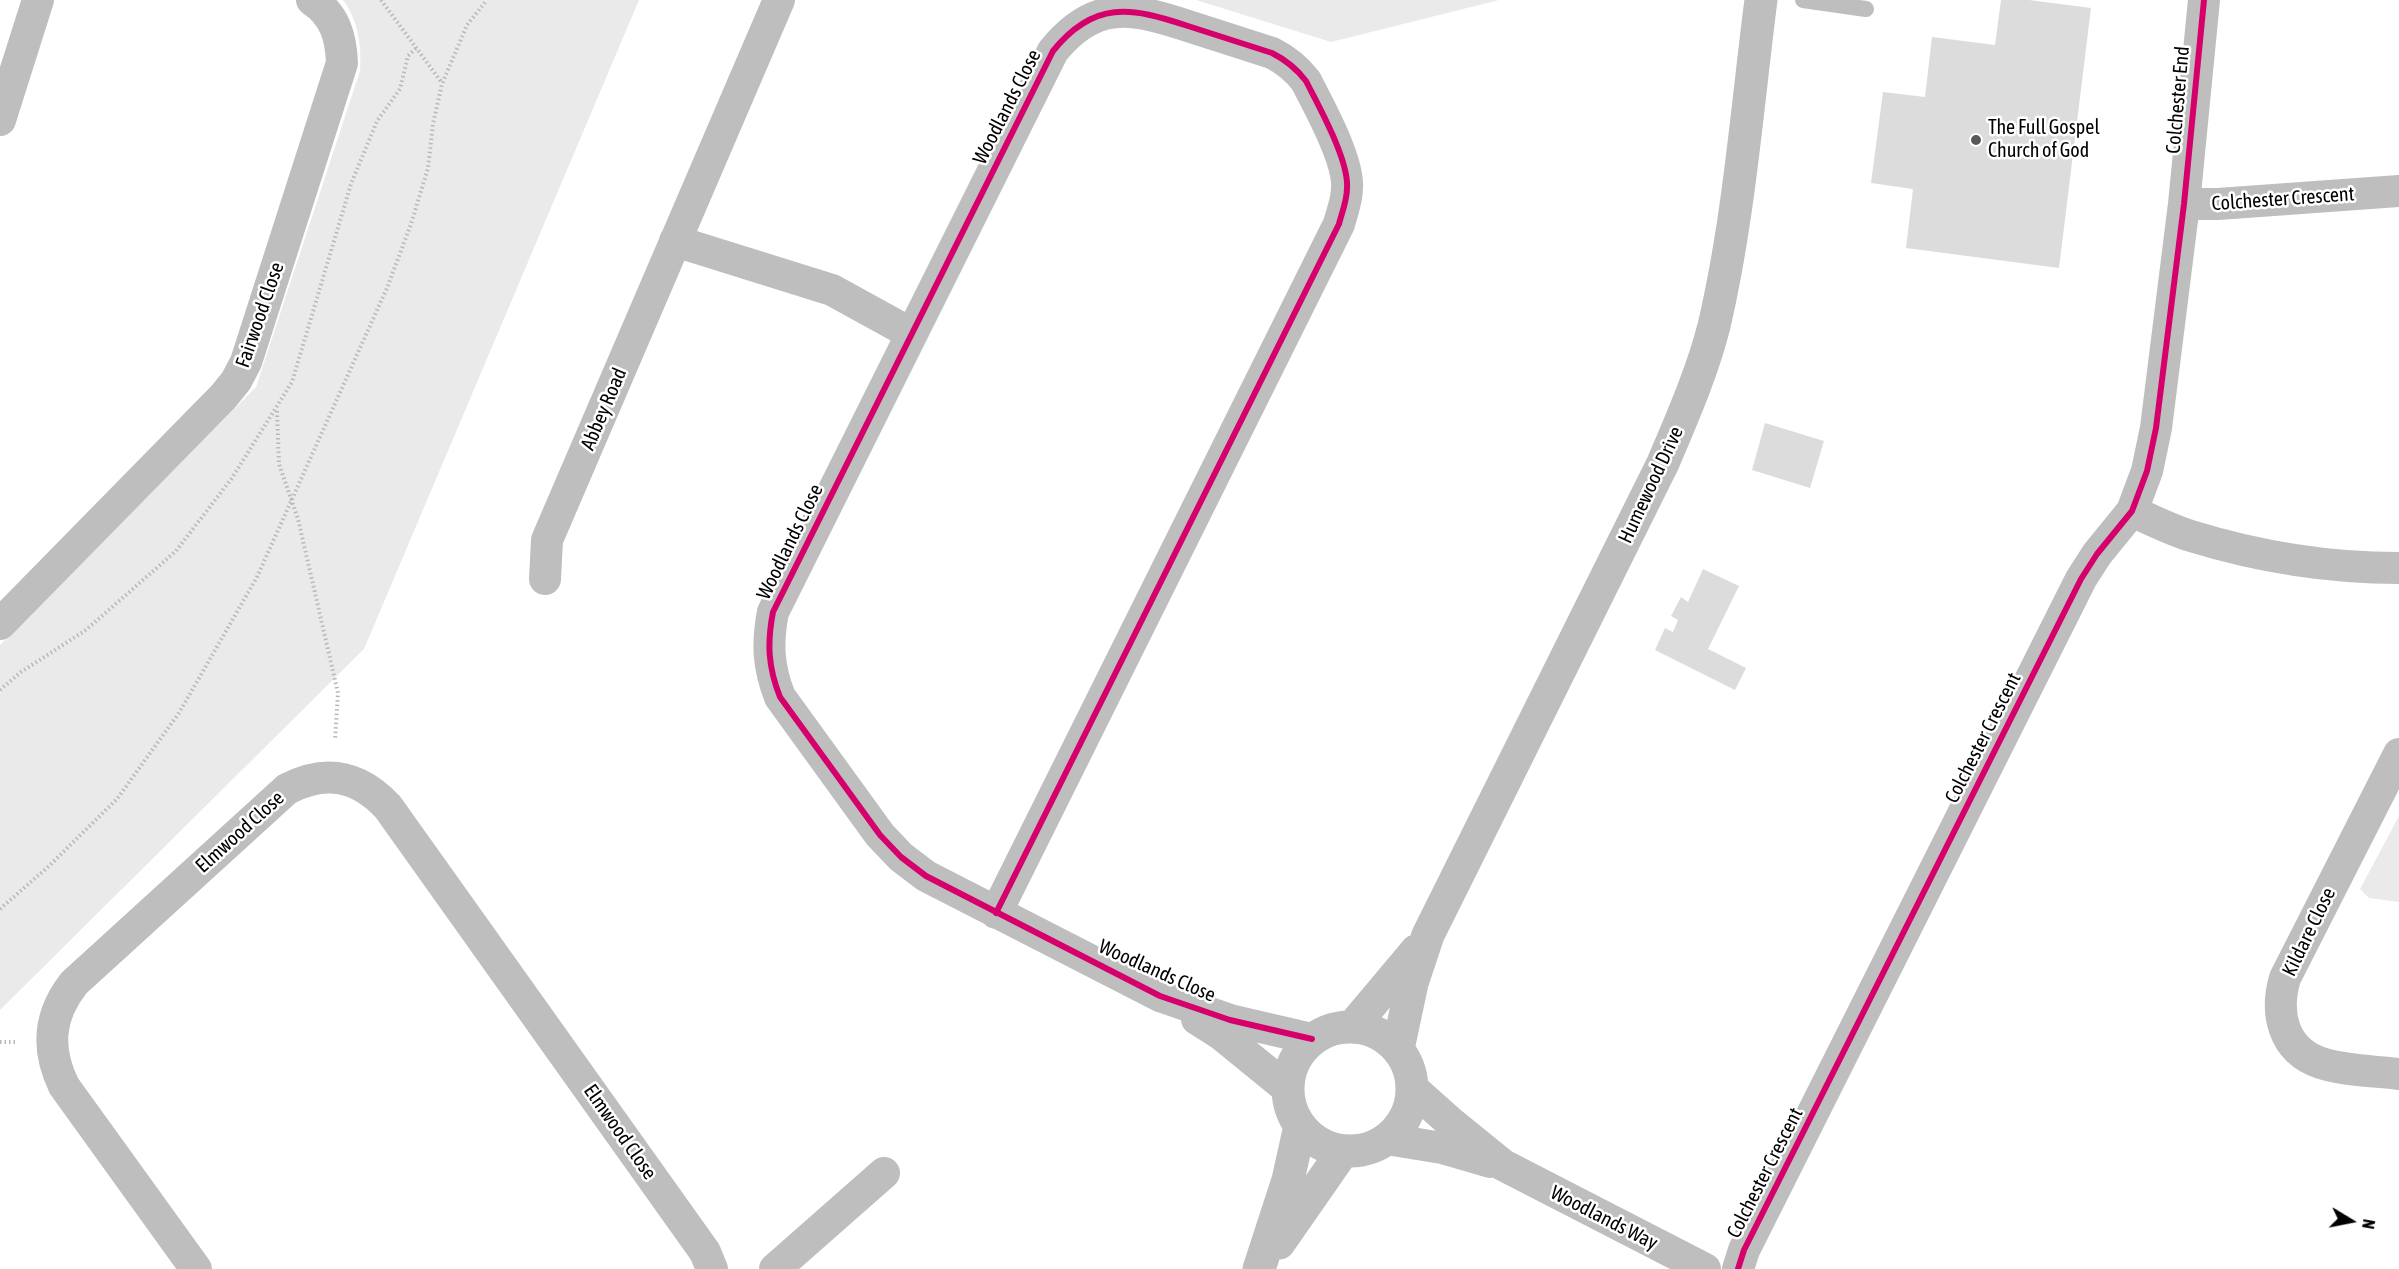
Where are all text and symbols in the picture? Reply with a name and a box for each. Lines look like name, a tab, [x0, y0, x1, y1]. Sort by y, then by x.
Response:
street label: Colchester End	[2161, 45, 2195, 155]
street label: Woodlands Close	[968, 46, 1046, 168]
place label: The Full Gospel Church of God	[1988, 116, 2100, 163]
marker: The Full Gospel Church of God	[1969, 133, 1983, 147]
street label: Colchester Crescent	[2211, 182, 2355, 216]
street label: Fairwood Close	[231, 259, 289, 371]
street label: Abbey Road	[576, 364, 632, 454]
street label: Humewood Drive	[1613, 423, 1689, 547]
street label: Woodlands Close	[752, 480, 828, 604]
street label: Colchester Crescent	[1940, 669, 2026, 807]
street label: Elmwood Close	[191, 786, 289, 878]
street label: Kildare Close	[2277, 884, 2341, 980]
street label: Woodlands Close	[1095, 935, 1219, 1007]
street label: Elmwood Close	[578, 1080, 662, 1184]
street label: Colchester Crescent	[1722, 1104, 1808, 1242]
street label: Woodlands Way	[1546, 1181, 1662, 1255]
north arrow	[2321, 1191, 2381, 1251]
text: N	[2359, 1218, 2378, 1230]

